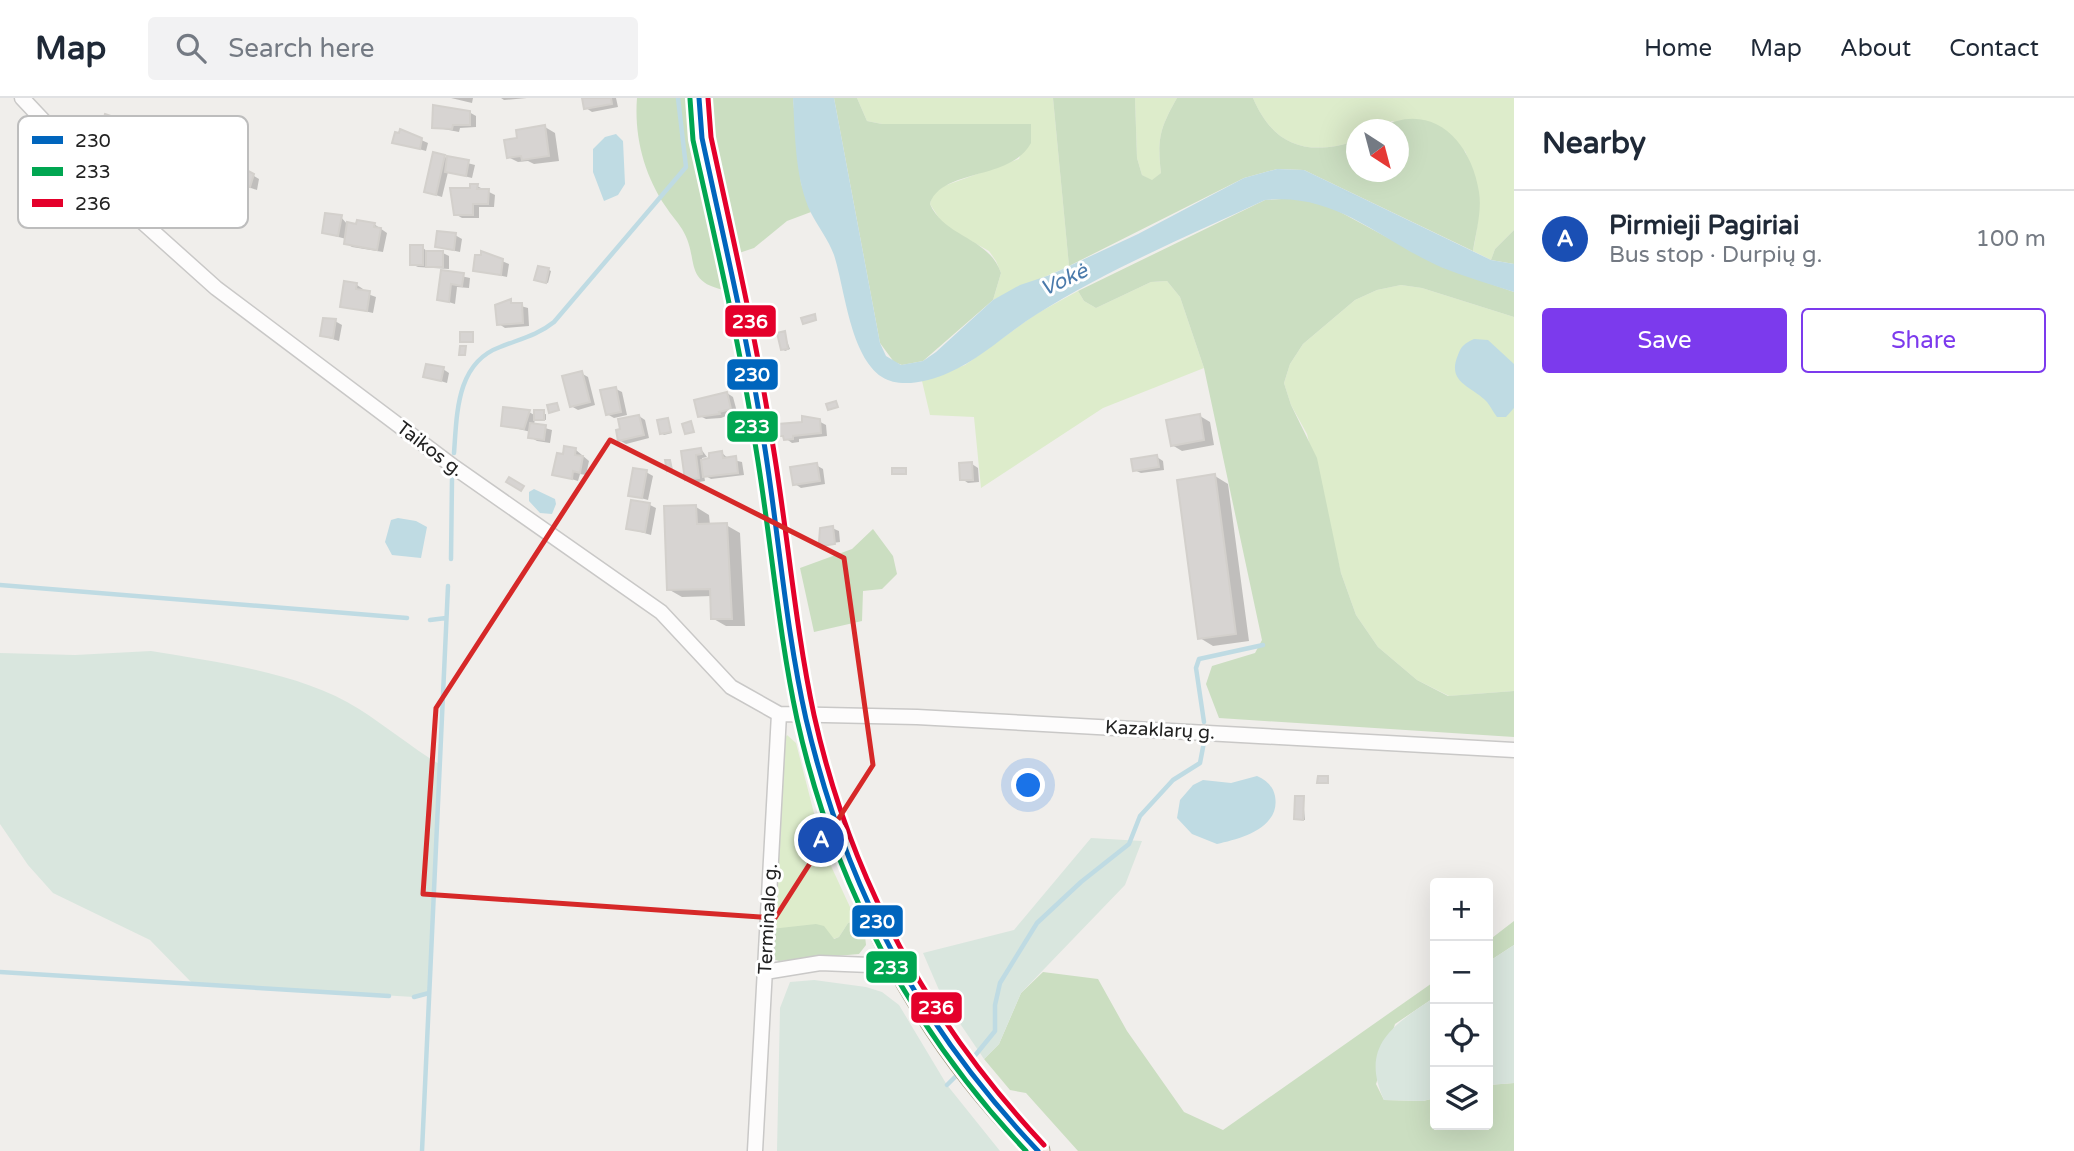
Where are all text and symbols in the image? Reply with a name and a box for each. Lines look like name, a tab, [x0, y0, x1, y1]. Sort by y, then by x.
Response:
search box	[148, 17, 638, 80]
text: Map	[35, 29, 106, 68]
icon: search	[172, 29, 210, 67]
text: Search here	[228, 33, 374, 64]
text: Home	[1644, 34, 1712, 63]
text: Map	[1750, 34, 1802, 63]
text: About	[1840, 34, 1911, 63]
text: Contact	[1949, 34, 2039, 63]
legend	[18, 116, 248, 228]
north arrow	[1346, 119, 1409, 182]
text: Nearby	[1542, 125, 1646, 162]
text: 230	[75, 130, 111, 152]
text: 233	[75, 161, 111, 183]
text: 236	[75, 193, 111, 215]
text: Pirmieji Pagiriai	[1609, 210, 1799, 241]
text: A	[1556, 225, 1574, 253]
text: 100 m	[1976, 225, 2046, 253]
text: Bus stop · Durpių g.	[1609, 241, 1822, 269]
water label: Vokė	[1036, 258, 1093, 302]
line badge: 236	[724, 304, 777, 338]
button: Save	[1542, 308, 1787, 373]
button: Share	[1801, 308, 2046, 373]
text: 236	[732, 311, 768, 333]
line badge: 230	[726, 358, 779, 391]
text: 230	[734, 364, 770, 386]
line badge: 233	[726, 410, 779, 443]
text: 233	[734, 416, 770, 438]
street label: Taikos g.	[392, 417, 468, 481]
street label: Kazaklarų g.	[1104, 716, 1216, 744]
your location	[1011, 768, 1045, 802]
pin: A	[798, 814, 844, 866]
street label: Terminalo g.	[754, 863, 782, 975]
map controls	[1430, 878, 1493, 1130]
button: +	[1430, 878, 1493, 941]
line badge: 230	[851, 904, 904, 938]
text: 230	[859, 911, 895, 933]
button: −	[1430, 941, 1493, 1004]
line badge: 233	[865, 950, 918, 984]
text: 233	[873, 957, 909, 979]
line badge: 236	[910, 991, 963, 1024]
text: 236	[918, 997, 954, 1019]
button: locate	[1430, 1004, 1493, 1067]
button: layers	[1430, 1067, 1493, 1130]

